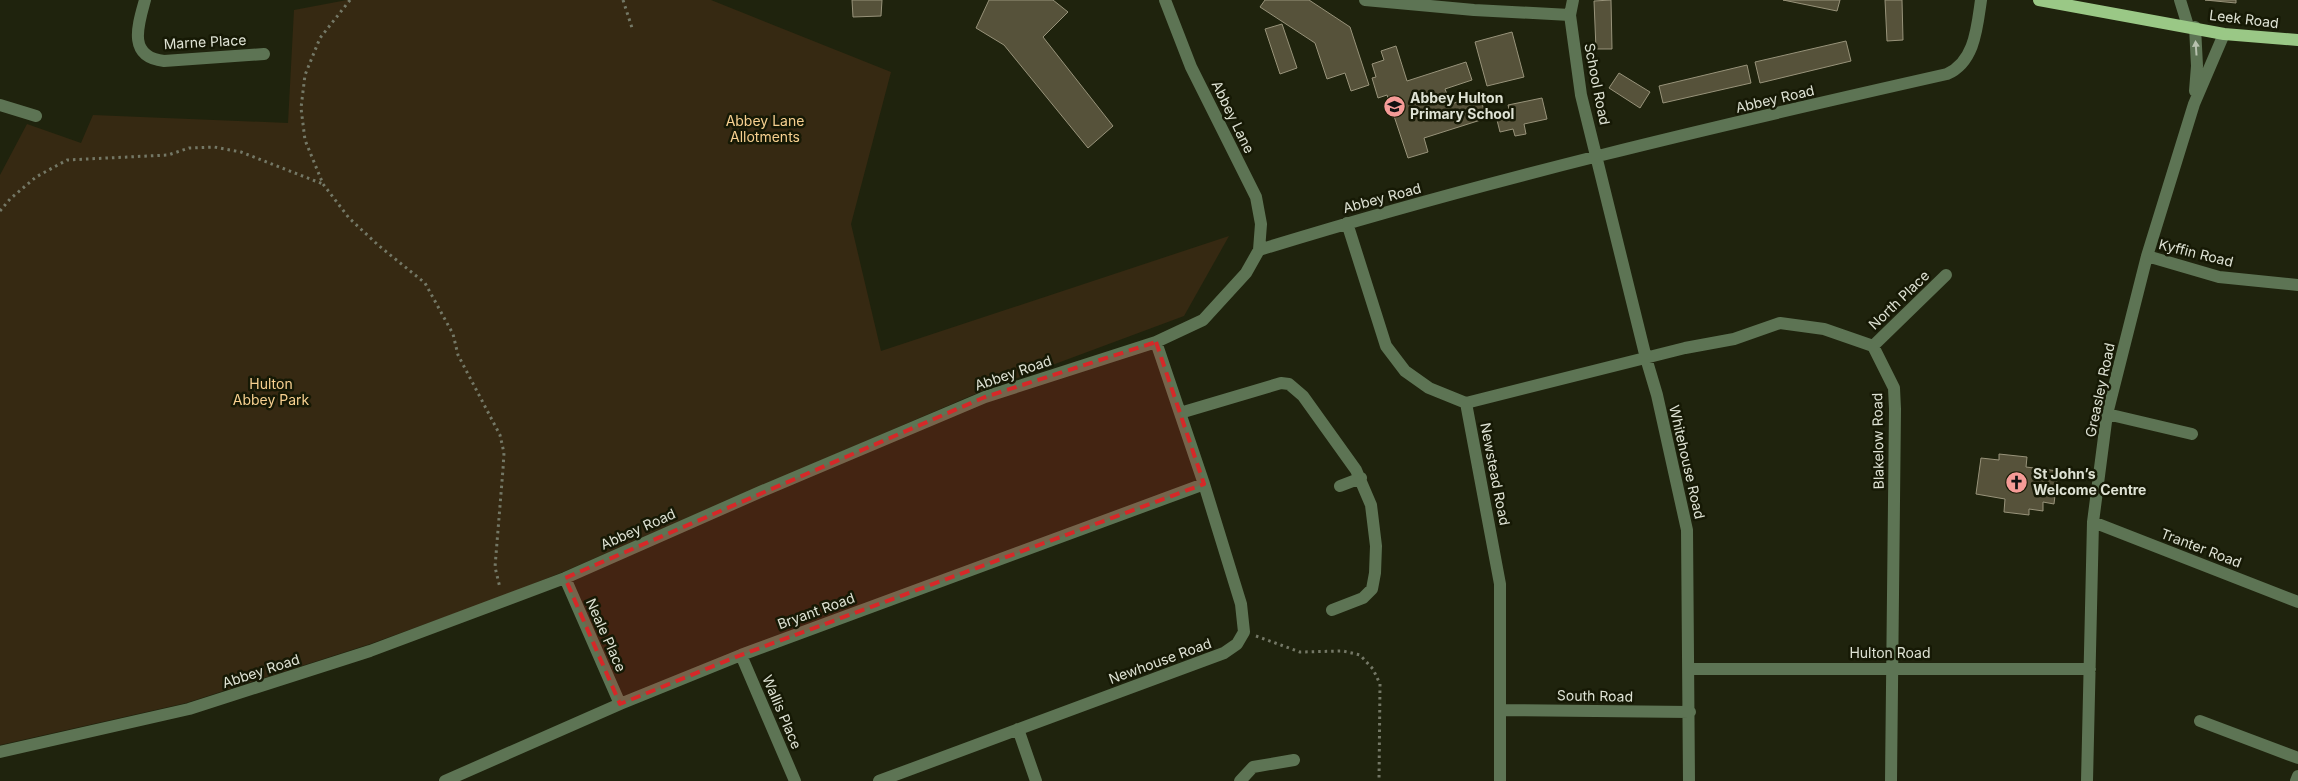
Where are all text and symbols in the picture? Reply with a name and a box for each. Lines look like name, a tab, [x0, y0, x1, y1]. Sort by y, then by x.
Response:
street label: Leek Road	[2208, 6, 2280, 31]
street label: Marne Place	[163, 31, 247, 52]
one-way arrow	[2191, 40, 2199, 56]
street label: School Road	[1581, 41, 1614, 126]
street label: Abbey Lane	[1209, 78, 1258, 156]
street label: Abbey Road	[1734, 81, 1816, 116]
place label: Abbey Hulton Primary School	[1410, 89, 1514, 122]
school or university icon: Abbey Hulton Primary School	[1382, 94, 1406, 118]
park label: Abbey Lane Allotments	[726, 112, 804, 145]
street label: Abbey Road	[1341, 179, 1423, 216]
street label: Kyffin Road	[2157, 235, 2235, 270]
street label: North Place	[1865, 267, 1932, 333]
street label: Greasley Road	[2081, 341, 2118, 439]
street label: Abbey Road	[972, 351, 1054, 394]
park label: Hulton Abbey Park	[233, 375, 310, 408]
street label: Blakelow Road	[1868, 393, 1887, 489]
street label: Whitehouse Road	[1666, 403, 1709, 520]
street label: Newstead Road	[1477, 421, 1514, 527]
place label: St John’s Welcome Centre	[2033, 465, 2146, 498]
church icon: St John’s Welcome Centre	[2005, 470, 2029, 494]
street label: Abbey Road	[598, 504, 678, 553]
street label: Tranter Road	[2158, 524, 2244, 571]
street label: Bryant Road	[775, 589, 857, 632]
street label: Neale Place	[583, 595, 630, 674]
street label: Newhouse Road	[1106, 634, 1214, 687]
street label: Hulton Road	[1849, 644, 1931, 661]
street label: Abbey Road	[220, 650, 302, 691]
street label: Wallis Place	[759, 672, 806, 751]
street label: South Road	[1557, 686, 1633, 705]

